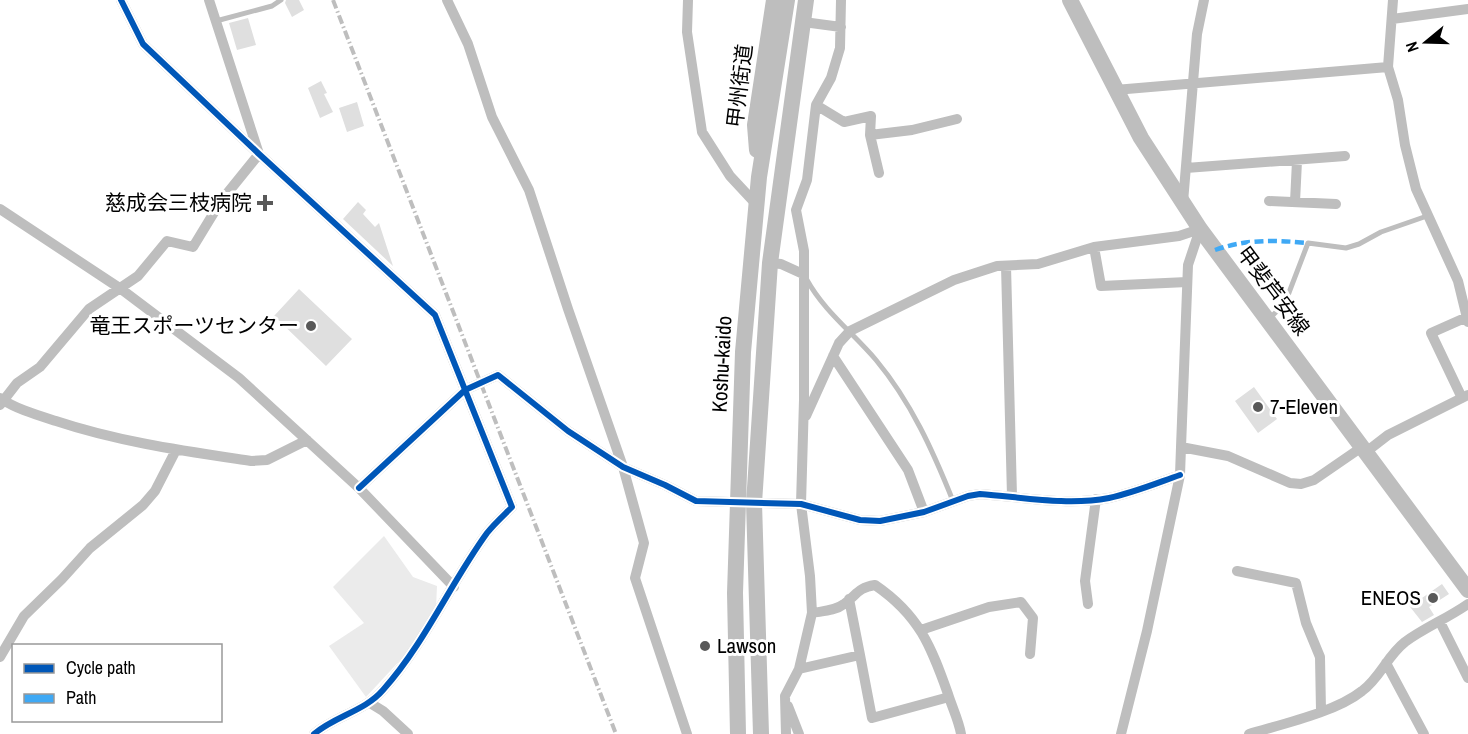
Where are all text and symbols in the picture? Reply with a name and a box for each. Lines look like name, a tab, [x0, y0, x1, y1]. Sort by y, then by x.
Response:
north arrow	[1396, 12, 1456, 72]
text: N	[1400, 39, 1424, 55]
street label: 甲州街道	[720, 42, 759, 129]
place label: 慈成会三枝病院	[105, 188, 252, 217]
marker: 慈成会三枝病院	[256, 194, 274, 212]
street label: 甲斐芦安線	[1230, 240, 1317, 341]
place label: 竜王スポーツセンター	[89, 311, 299, 340]
street label: Koshu-kaido	[704, 315, 739, 413]
marker: 竜王スポーツセンター	[304, 319, 318, 333]
place label: 7-Eleven	[1270, 392, 1338, 421]
marker: 7-Eleven	[1251, 400, 1265, 414]
place label: ENEOS	[1361, 583, 1421, 612]
marker: ENEOS	[1426, 591, 1440, 605]
place label: Lawson	[717, 631, 776, 660]
marker: Lawson	[698, 639, 712, 653]
legend	[12, 644, 222, 722]
text: Cycle path	[66, 655, 136, 680]
text: Path	[66, 685, 96, 710]

